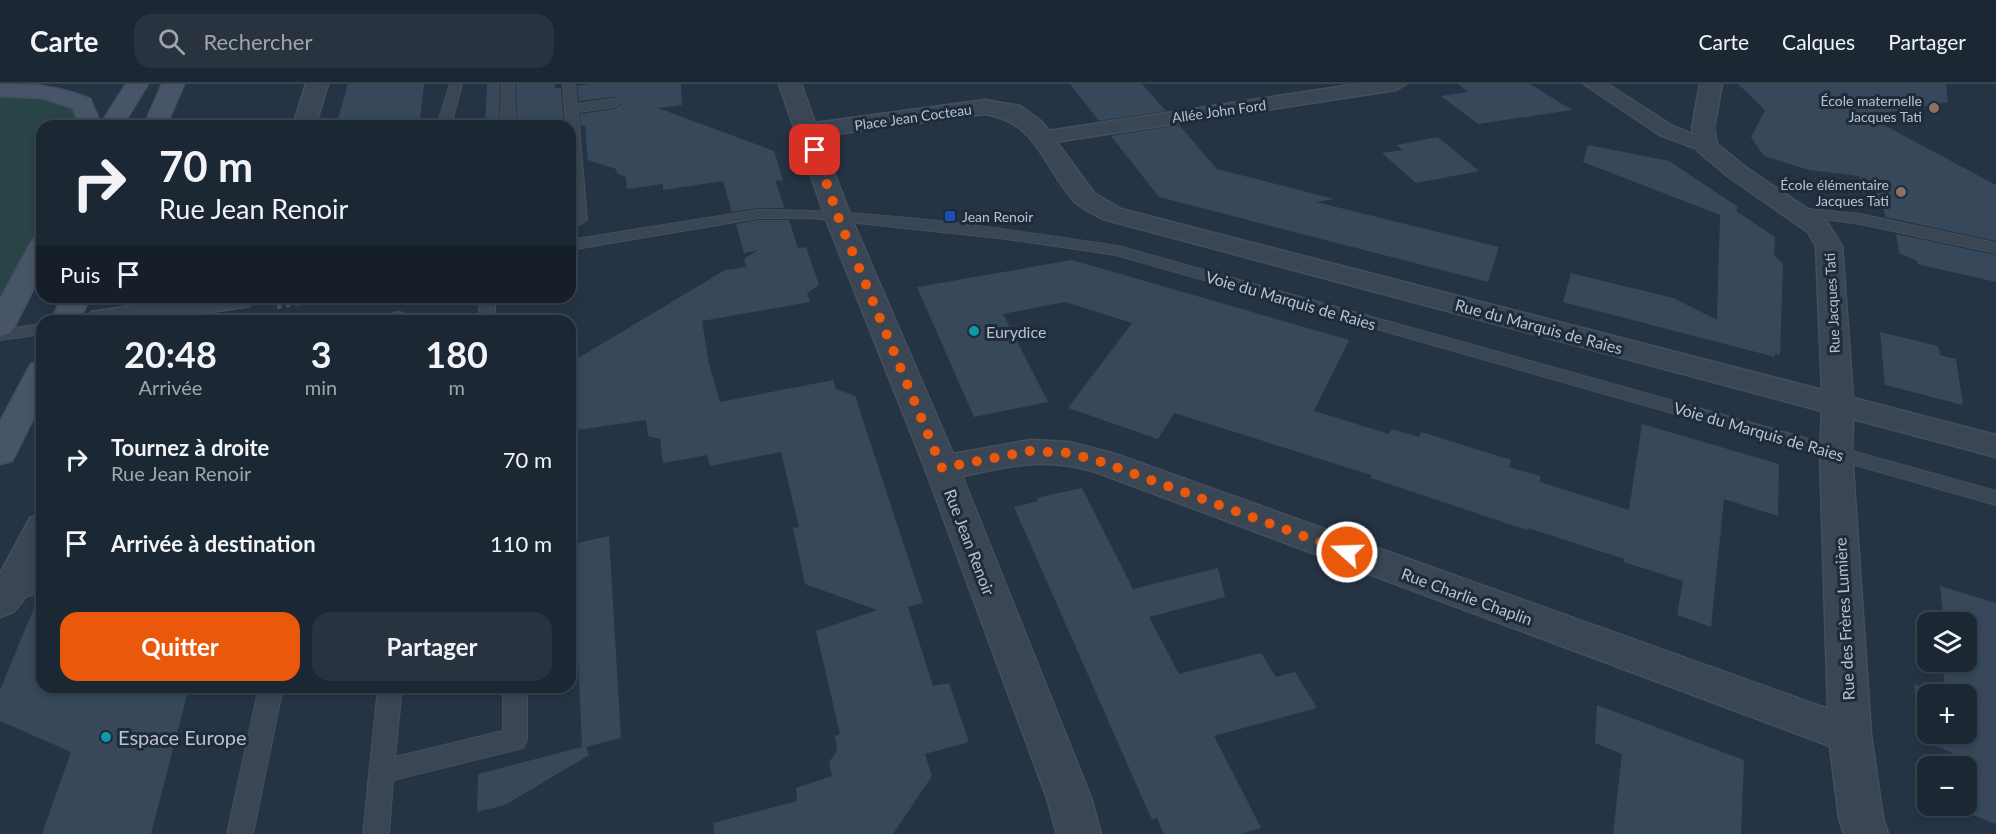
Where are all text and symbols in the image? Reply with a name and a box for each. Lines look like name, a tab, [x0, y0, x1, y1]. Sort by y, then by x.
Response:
search box	[134, 14, 554, 68]
text: Carte	[30, 24, 98, 58]
icon: search	[155, 25, 188, 58]
text: Rechercher	[203, 28, 312, 55]
text: Carte	[1698, 29, 1749, 54]
text: Calques	[1782, 29, 1855, 54]
text: Partager	[1888, 29, 1966, 54]
place label: École maternelle Jacques Tati	[1820, 92, 1922, 125]
street label: Allée John Ford	[1171, 96, 1267, 126]
street label: Place Jean Cocteau	[853, 100, 973, 134]
marker: École maternelle Jacques Tati	[1927, 101, 1941, 115]
pin	[789, 124, 840, 175]
icon: arrive	[798, 133, 831, 166]
text: 70 m	[159, 141, 253, 191]
icon: right	[60, 144, 138, 222]
place label: École élémentaire Jacques Tati	[1780, 176, 1889, 209]
marker: École élémentaire Jacques Tati	[1894, 185, 1908, 199]
text: Rue Jean Renoir	[159, 192, 348, 225]
place label: Jean Renoir	[962, 208, 1033, 225]
marker: Jean Renoir	[943, 209, 957, 223]
street label: Rue Jacques Tati	[1821, 252, 1843, 354]
icon: arrive	[112, 258, 145, 291]
text: Puis	[60, 261, 100, 288]
street label: Voie du Marquis de Raies	[1204, 267, 1378, 333]
street label: Rue du Marquis de Raies	[1453, 294, 1625, 358]
place label: Eurydice	[986, 322, 1046, 341]
marker: Eurydice	[967, 324, 981, 338]
text: 20:48	[124, 332, 217, 376]
text: 3	[311, 332, 332, 376]
text: 180	[425, 332, 488, 376]
text: Arrivée	[138, 375, 202, 399]
text: min	[305, 375, 337, 399]
text: m	[448, 375, 465, 399]
street label: Voie du Marquis de Raies	[1672, 398, 1846, 464]
text: Tournez à droite	[111, 434, 269, 461]
icon: right	[60, 443, 93, 476]
text: 70 m	[503, 446, 552, 473]
text: Rue Jean Renoir	[111, 461, 251, 485]
street label: Rue Jean Renoir	[941, 486, 999, 598]
position arrow	[1315, 520, 1379, 584]
icon: arrive	[60, 527, 93, 560]
text: Arrivée à destination	[111, 530, 316, 557]
text: 110 m	[490, 530, 552, 557]
street label: Rue des Frères Lumière	[1830, 537, 1858, 701]
street label: Rue Charlie Chaplin	[1399, 564, 1535, 628]
button: Quitter	[60, 612, 300, 681]
button: Partager	[312, 612, 552, 681]
map controls	[1917, 612, 1977, 816]
button: layers	[1917, 612, 1977, 672]
button: +	[1917, 684, 1977, 744]
place label: Espace Europe	[118, 725, 247, 749]
marker: Espace Europe	[99, 730, 113, 744]
button: −	[1917, 756, 1977, 816]

